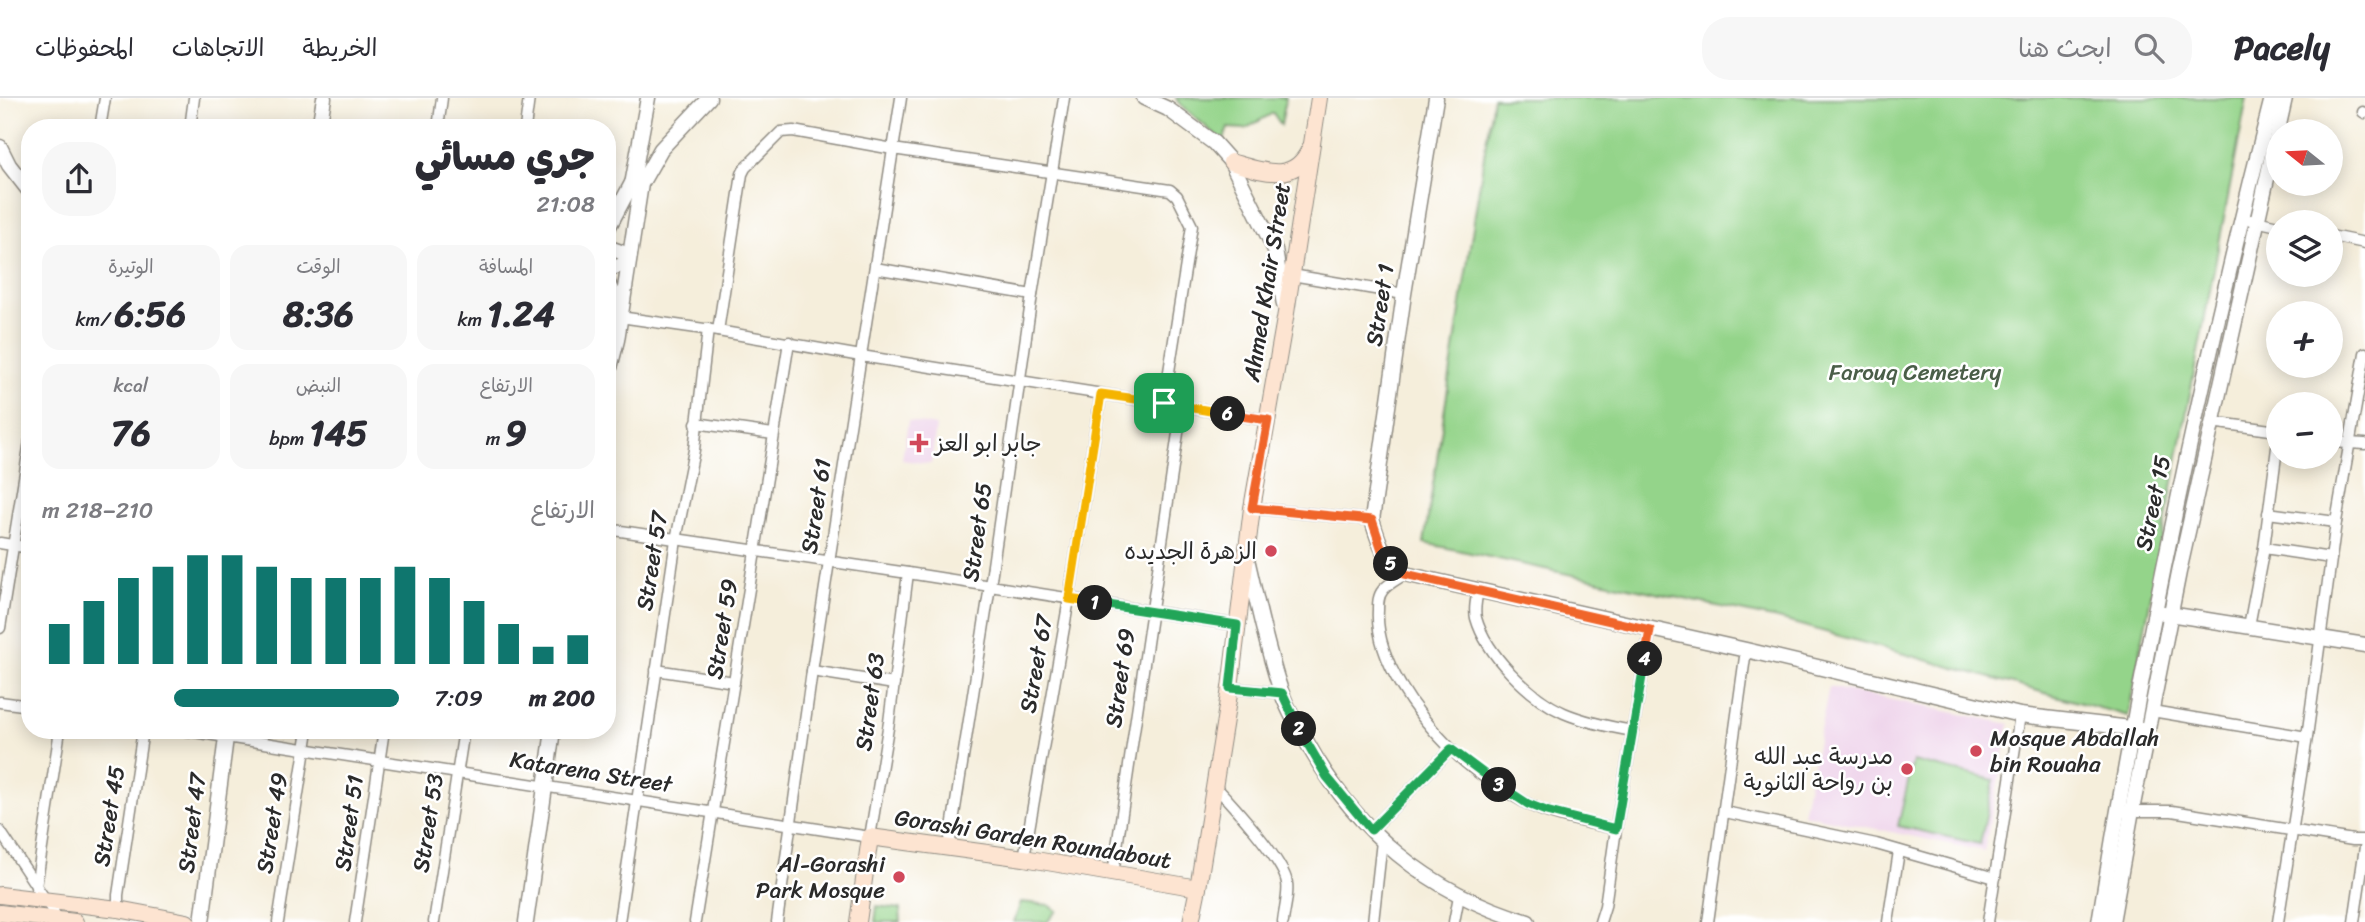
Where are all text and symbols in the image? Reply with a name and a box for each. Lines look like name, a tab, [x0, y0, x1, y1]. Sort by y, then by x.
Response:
search box	[1702, 17, 2192, 80]
text: Pacely	[2234, 19, 2330, 77]
text: ابحث هنا	[2018, 25, 2112, 71]
text: المحفوظات	[35, 27, 134, 69]
text: الاتجاهات	[172, 27, 265, 69]
text: الخريطة	[303, 27, 377, 69]
icon: search	[2130, 29, 2168, 67]
north arrow	[2266, 119, 2343, 196]
map controls	[2266, 119, 2343, 469]
text: جري مسائي	[415, 124, 595, 191]
button: share	[42, 142, 116, 216]
street label: Ahmed Khair Street	[1231, 180, 1303, 385]
text: 21:08	[537, 184, 595, 225]
button: layers	[2266, 210, 2343, 287]
text: الوتيرة	[108, 250, 154, 283]
text: الوقت	[296, 250, 341, 283]
text: المسافة	[479, 250, 533, 283]
street label: Street 1	[1353, 261, 1407, 349]
text: 6:56	[115, 283, 186, 345]
text: 8:36	[283, 283, 354, 345]
text: 1.24	[487, 283, 555, 345]
button: +	[2266, 301, 2343, 378]
text: /km	[75, 303, 115, 336]
text: km	[458, 303, 487, 336]
park label: Farouq Cemetery	[1829, 352, 2002, 393]
text: kcal	[114, 369, 148, 402]
text: النبض	[296, 369, 341, 402]
text: الارتفاع	[480, 369, 533, 402]
pin	[1134, 373, 1194, 433]
icon: arrive	[1145, 384, 1183, 422]
button: −	[2266, 392, 2343, 469]
pin: 6	[1210, 396, 1246, 432]
text: 6	[1222, 397, 1233, 430]
text: 76	[111, 402, 151, 464]
text: 145	[309, 402, 368, 464]
text: 9	[505, 402, 527, 464]
text: bpm	[269, 422, 309, 455]
text: m	[486, 422, 505, 455]
place label: جابر ابو العز	[933, 423, 1042, 464]
marker: جابر ابو العز	[909, 433, 929, 453]
street label: Street 15	[2123, 451, 2183, 555]
street label: Street 61	[788, 455, 844, 556]
street label: Street 65	[950, 480, 1004, 584]
text: 210–218 m	[42, 490, 153, 531]
text: الارتفاع	[531, 490, 595, 531]
street label: Street 57	[624, 507, 680, 614]
place label: الزهرة الجديده	[1124, 531, 1257, 572]
marker: الزهرة الجديده	[1263, 543, 1279, 559]
pin: 5	[1374, 546, 1408, 582]
text: 5	[1385, 547, 1396, 580]
street label: Street 59	[694, 576, 750, 682]
pin: 1	[1078, 586, 1112, 620]
text: 1	[1090, 586, 1099, 619]
street label: Street 67	[1007, 610, 1065, 716]
street label: Street 69	[1093, 626, 1147, 730]
pin: 4	[1628, 642, 1662, 676]
text: 4	[1639, 642, 1650, 675]
street label: Street 63	[843, 650, 897, 754]
text: 7:09	[434, 678, 483, 719]
text: 200 m	[529, 678, 595, 719]
pin: 2	[1282, 712, 1316, 746]
text: 2	[1293, 712, 1304, 745]
place label: Mosque Abdallah bin Rouaha	[1990, 718, 2159, 785]
place label: مدرسة عبد الله بن رواحة الثانوية	[1743, 736, 1893, 803]
street label: Katarena Street	[507, 739, 677, 805]
marker: Mosque Abdallah bin Rouaha	[1968, 743, 1984, 759]
marker: مدرسة عبد الله بن رواحة الثانوية	[1899, 761, 1915, 777]
street label: Street 45	[81, 763, 137, 869]
pin: 3	[1482, 768, 1516, 802]
text: 3	[1493, 768, 1504, 801]
street label: Street 47	[166, 769, 219, 875]
street label: Street 49	[244, 770, 300, 876]
street label: Street 53	[400, 770, 456, 875]
street label: Street 51	[322, 772, 376, 874]
street label: Gorashi Garden Roundabout	[892, 797, 1174, 881]
place label: Al-Gorashi Park Mosque	[756, 844, 886, 911]
marker: Al-Gorashi Park Mosque	[891, 869, 907, 885]

